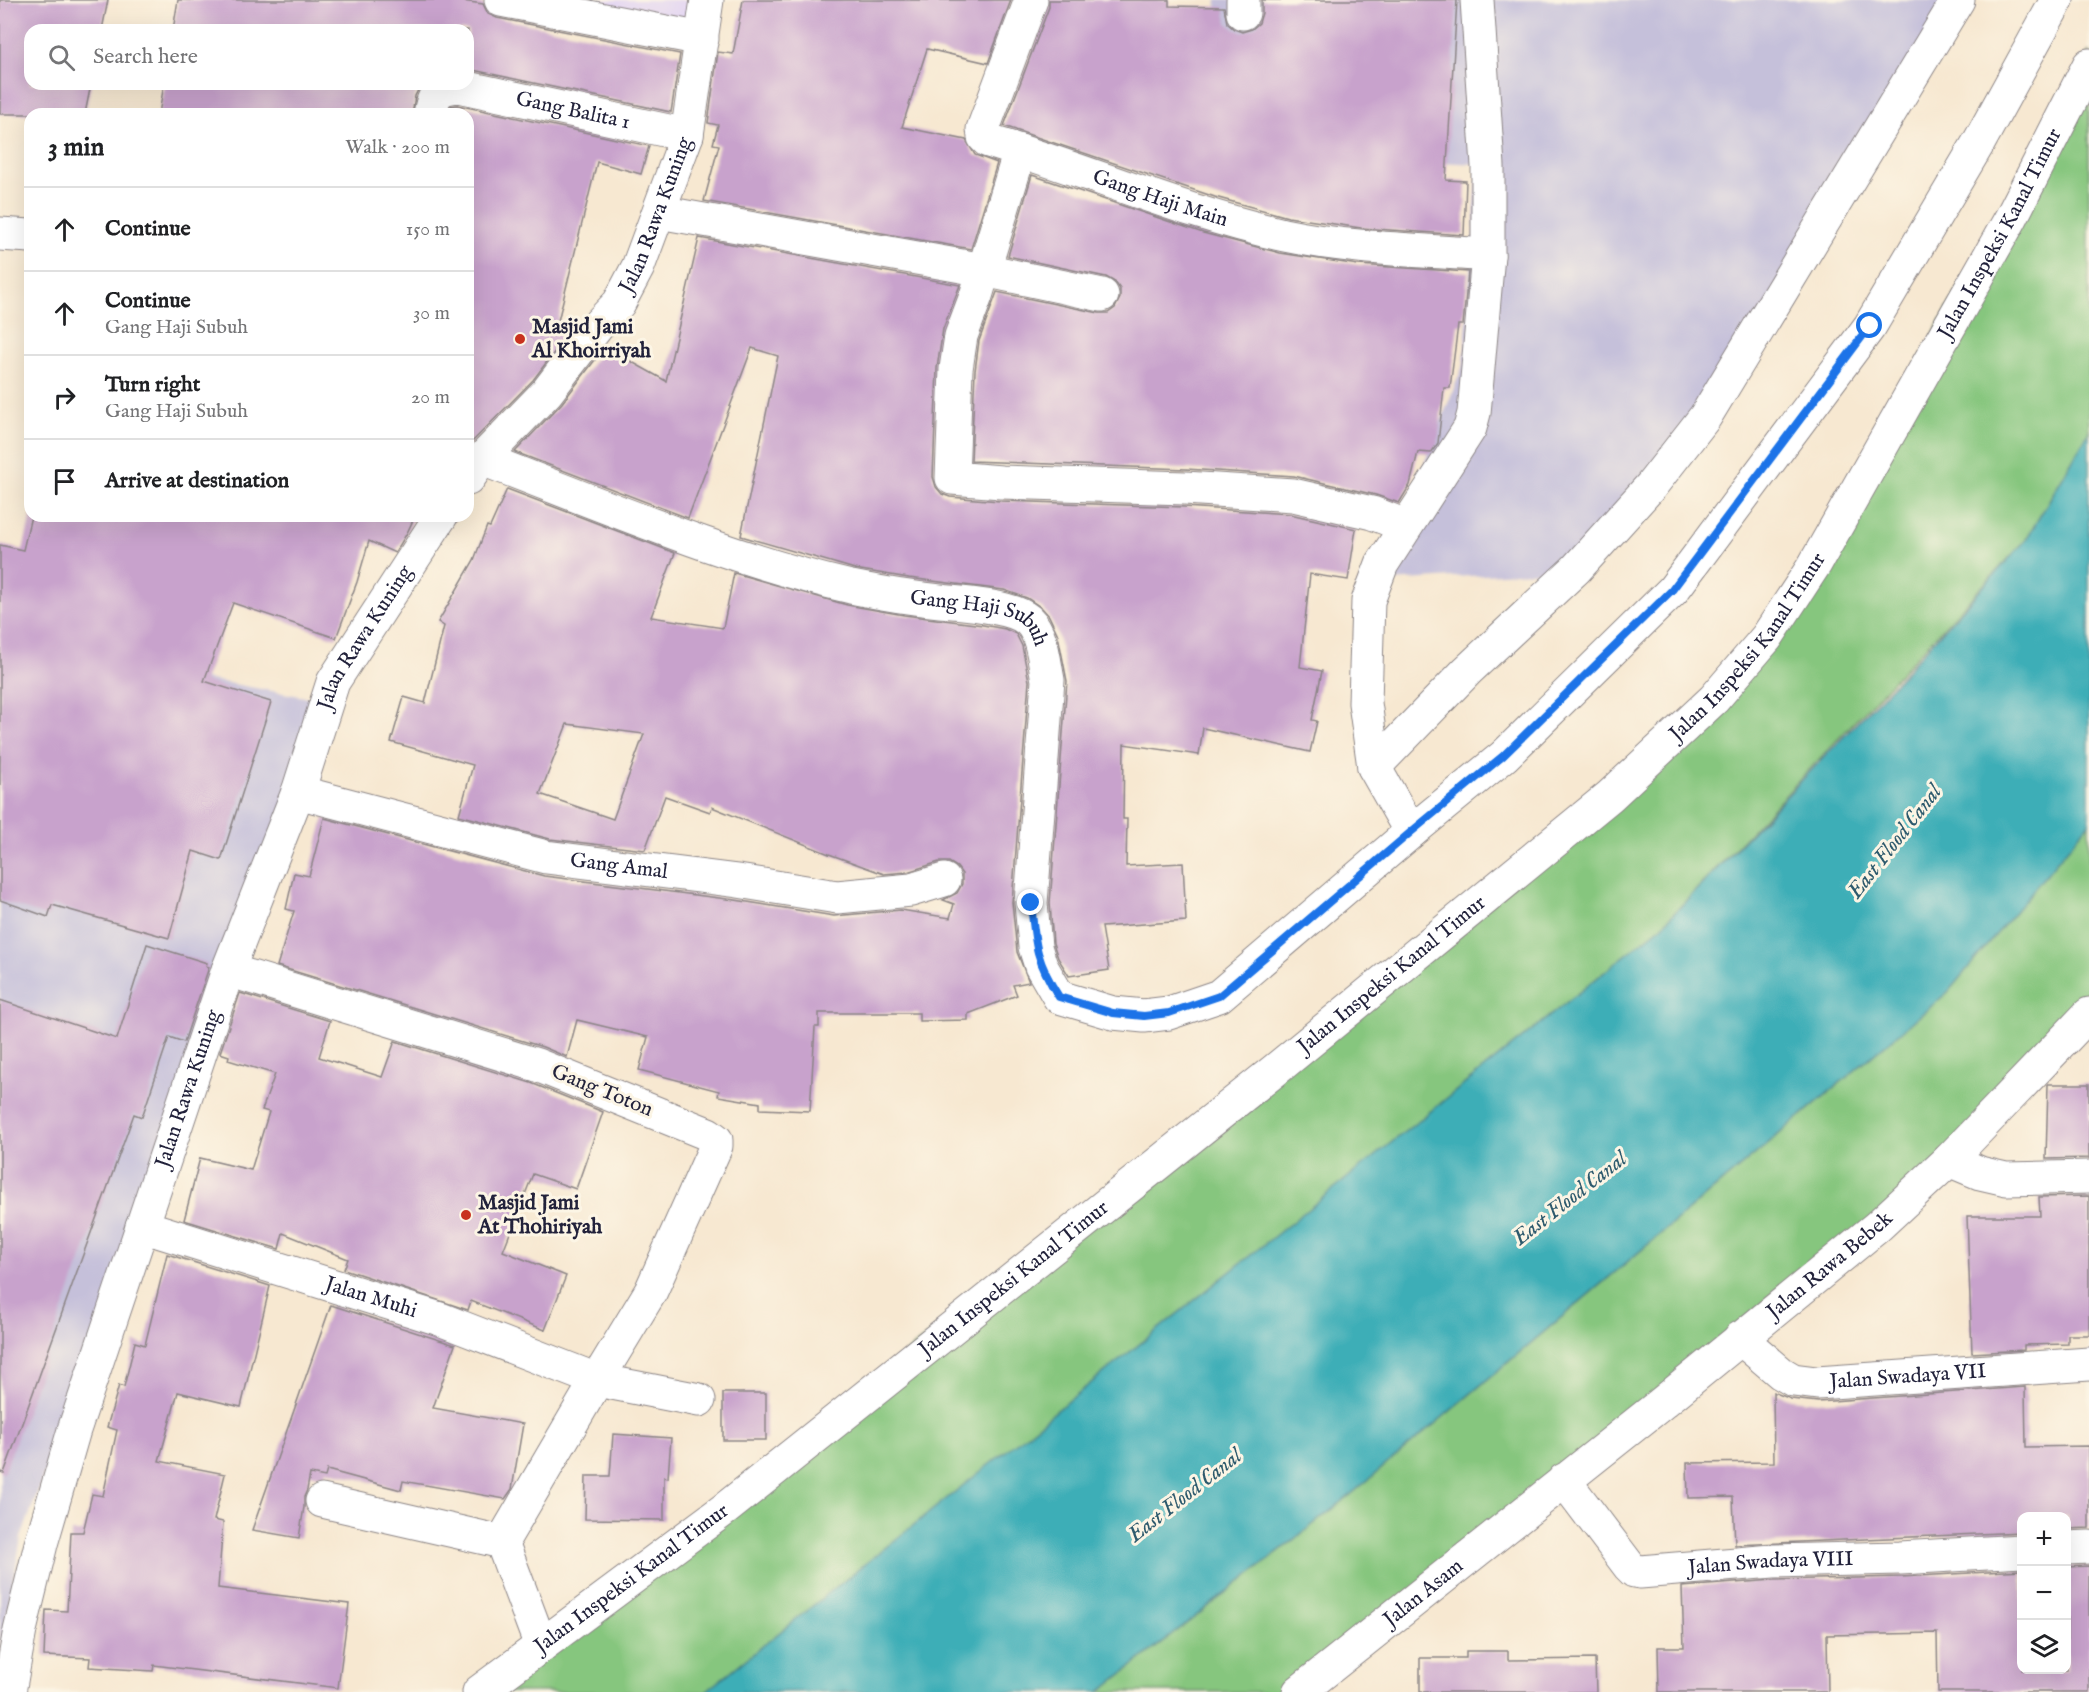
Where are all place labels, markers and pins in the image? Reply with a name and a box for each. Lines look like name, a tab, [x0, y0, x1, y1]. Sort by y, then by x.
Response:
place label: Masjid Jami Al Khoirriyah	[531, 314, 652, 365]
marker: Masjid Jami Al Khoirriyah	[513, 332, 527, 346]
place label: Masjid Jami At Thohiriyah	[477, 1190, 603, 1241]
marker: Masjid Jami At Thohiriyah	[459, 1208, 473, 1222]

